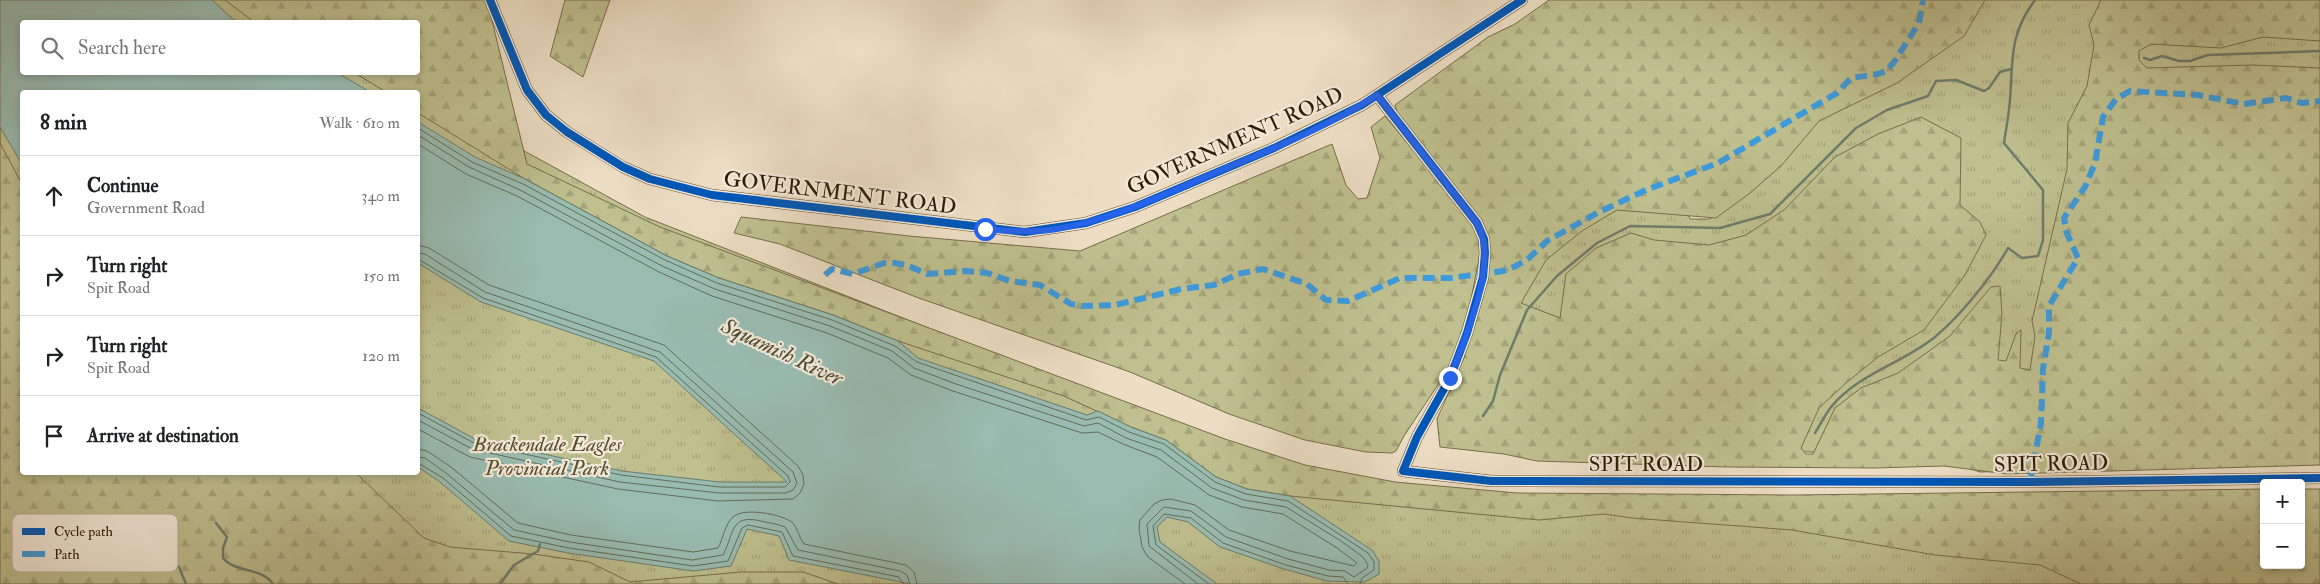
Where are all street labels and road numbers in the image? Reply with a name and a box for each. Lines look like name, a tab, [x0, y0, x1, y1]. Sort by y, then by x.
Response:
street label: GOVERNMENT ROAD	[1123, 81, 1347, 201]
street label: GOVERNMENT ROAD	[722, 165, 958, 221]
street label: SPIT ROAD	[1994, 450, 2108, 478]
street label: SPIT ROAD	[1589, 451, 1703, 478]

